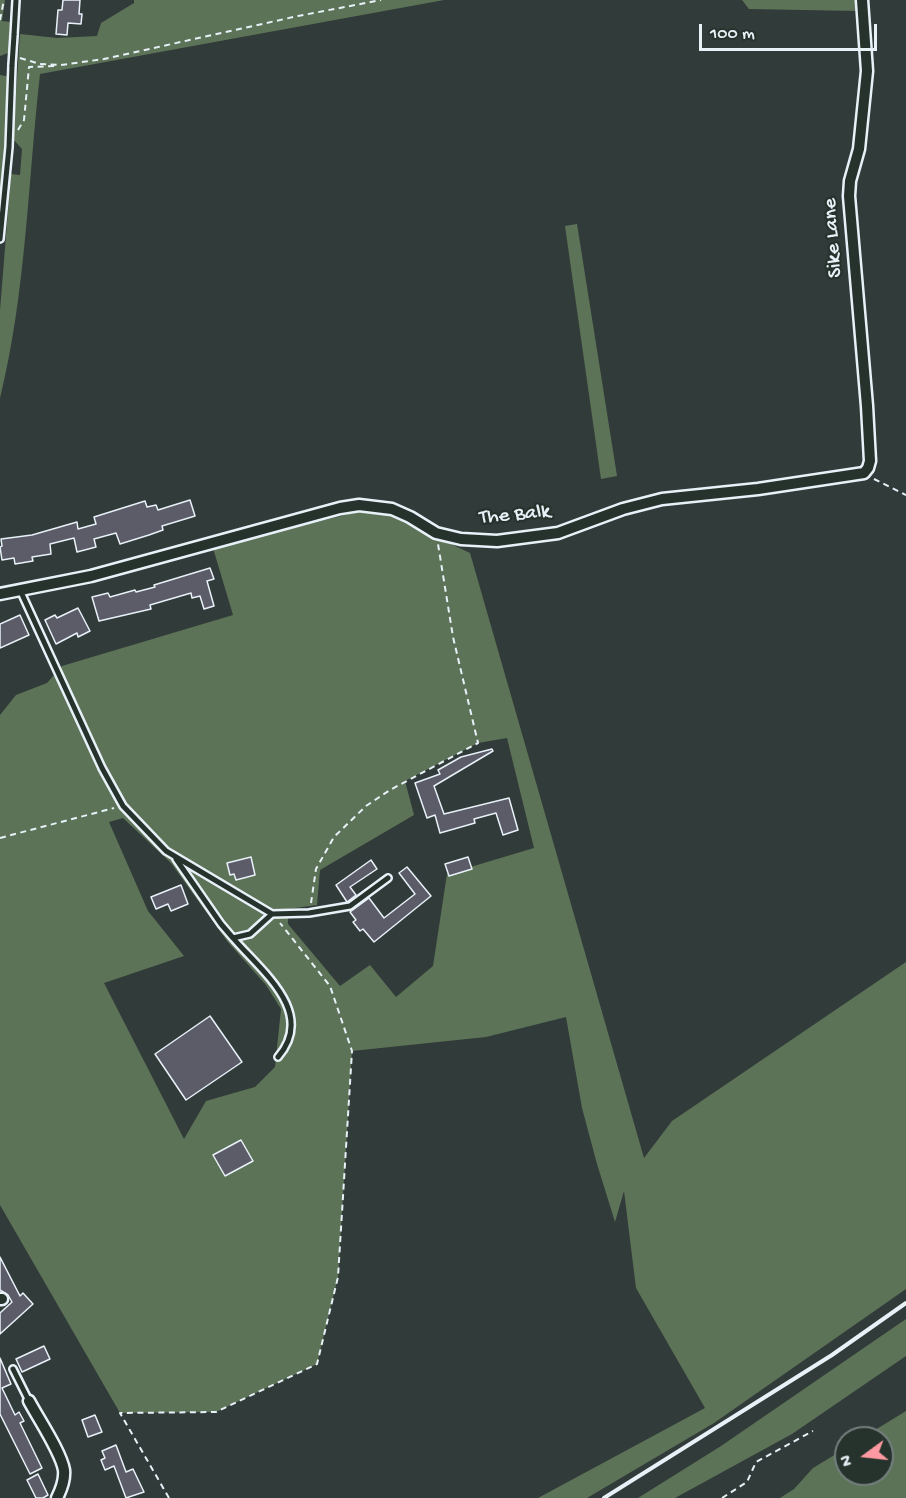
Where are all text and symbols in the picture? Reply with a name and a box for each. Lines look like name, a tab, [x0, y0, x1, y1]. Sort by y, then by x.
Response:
scale bar	[702, 12, 880, 50]
text: 100 m	[710, 24, 755, 45]
street label: Sike Lane	[819, 197, 849, 279]
street label: The Balk	[478, 500, 552, 532]
north arrow	[834, 1426, 894, 1486]
text: N	[838, 1453, 859, 1468]

